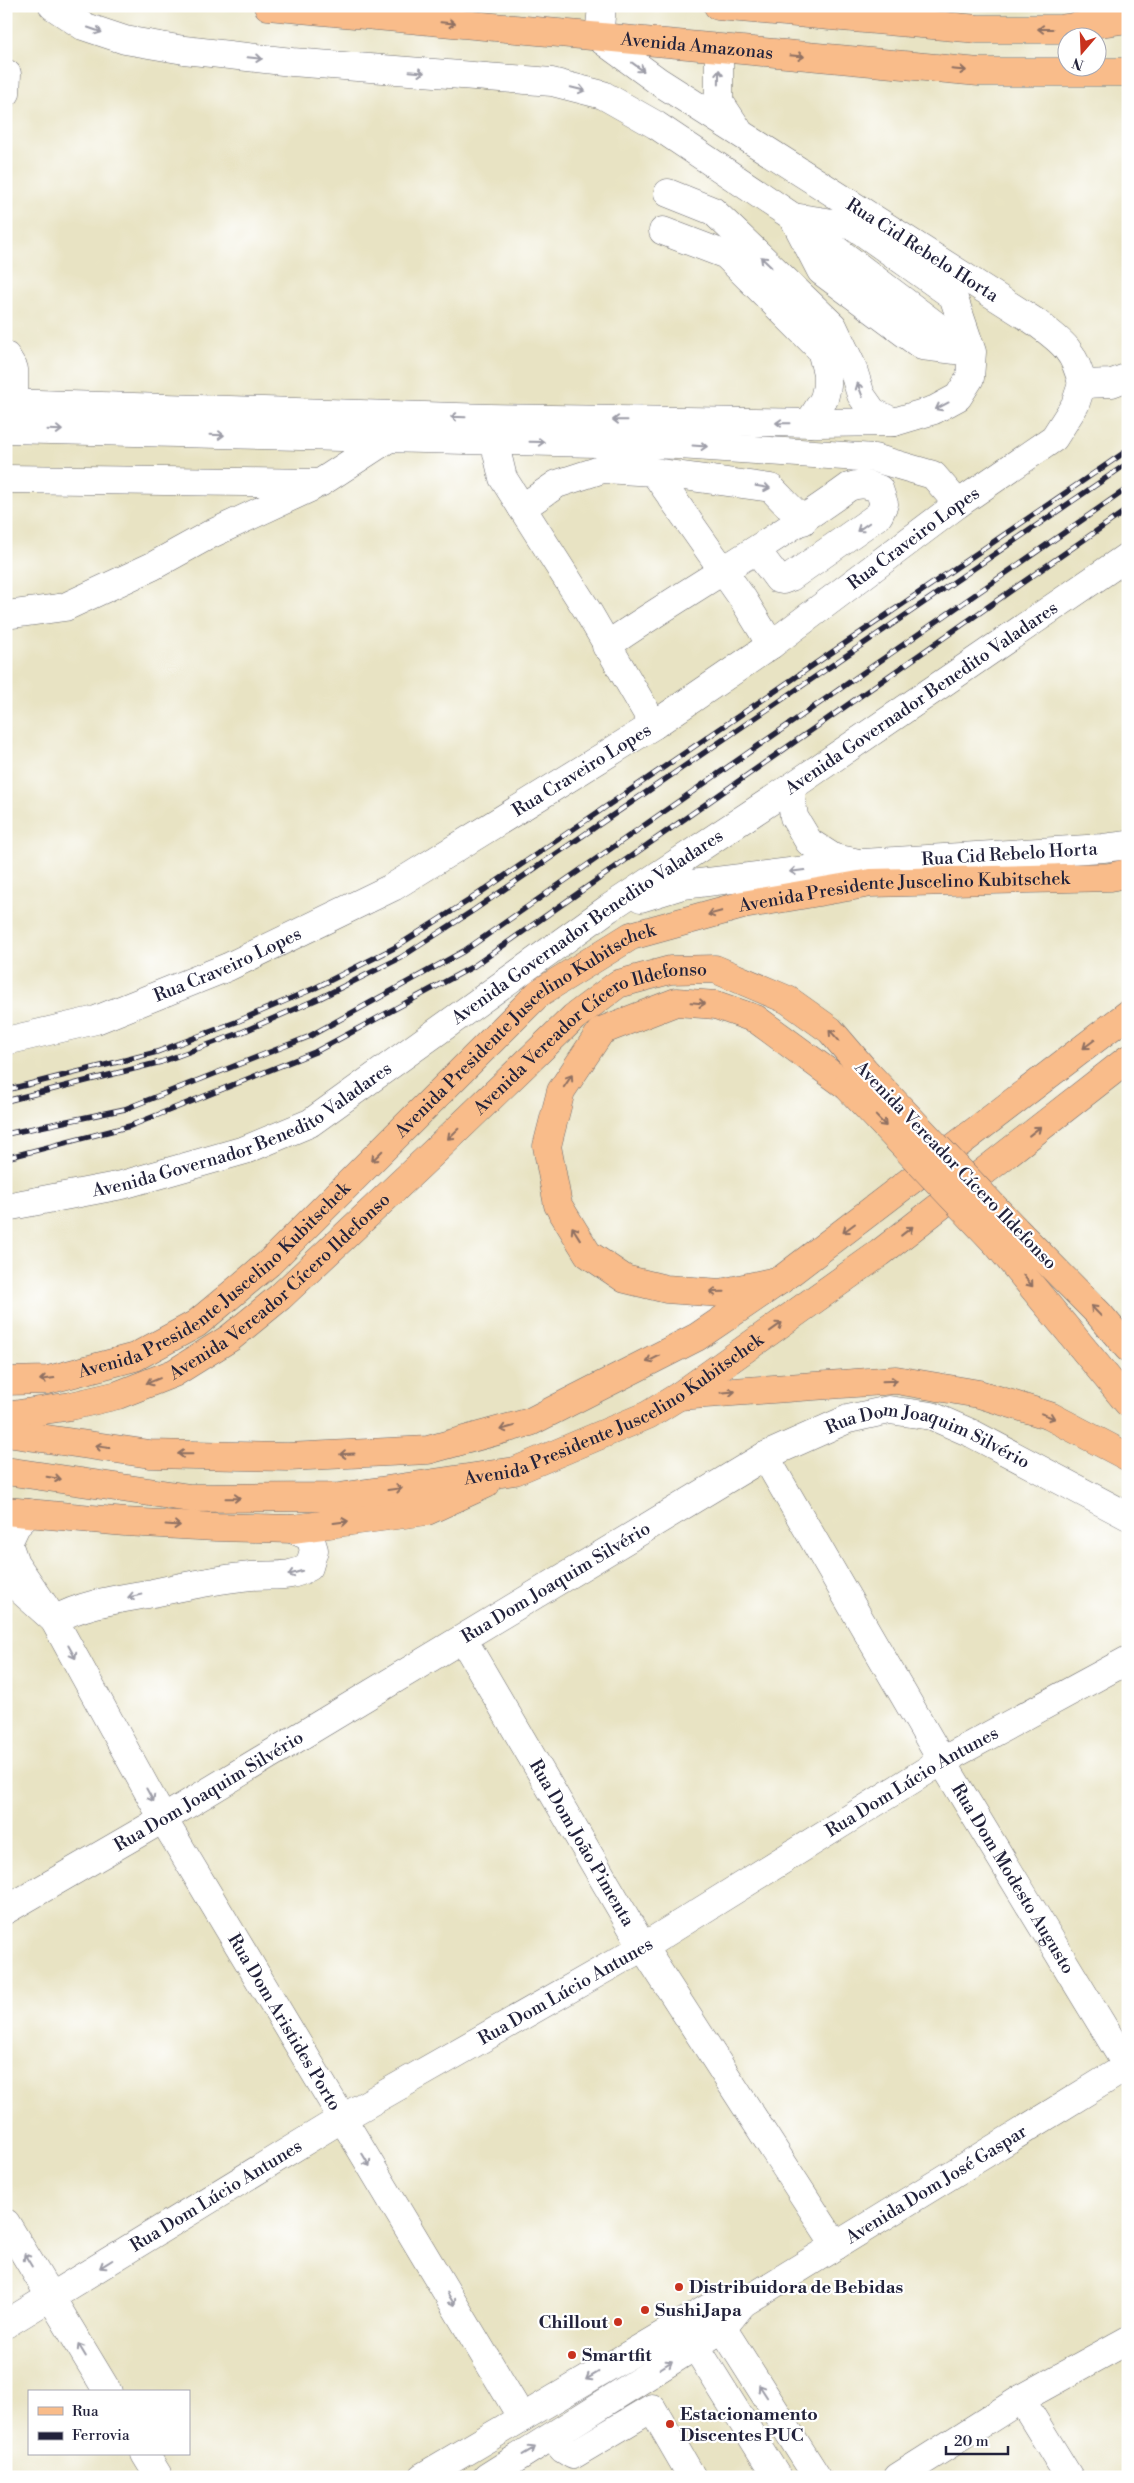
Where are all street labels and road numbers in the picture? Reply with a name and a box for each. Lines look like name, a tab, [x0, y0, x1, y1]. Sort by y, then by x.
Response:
street label: Avenida Amazonas	[619, 28, 774, 65]
street label: Rua Cid Rebelo Horta	[842, 193, 1004, 308]
street label: Rua Craveiro Lopes	[843, 482, 984, 595]
street label: Avenida Governador Benedito Valadares	[780, 597, 1063, 801]
street label: Rua Craveiro Lopes	[508, 719, 656, 822]
street label: Avenida Governador Benedito Valadares	[446, 825, 728, 1030]
street label: Rua Cid Rebelo Horta	[921, 837, 1099, 871]
street label: Avenida Presidente Juscelino Kubitschek	[736, 867, 1072, 918]
street label: Avenida Presidente Juscelino Kubitschek	[389, 918, 660, 1144]
street label: Rua Craveiro Lopes	[150, 922, 305, 1008]
street label: Avenida Vereador Cícero Ildefonso	[468, 958, 707, 1121]
street label: Avenida Vereador Cícero Ildefonso	[849, 1055, 1062, 1275]
street label: Avenida Governador Benedito Valadares	[89, 1057, 396, 1203]
street label: Avenida Presidente Juscelino Kubitschek	[75, 1176, 356, 1384]
street label: Avenida Vereador Cícero Ildefonso	[164, 1188, 395, 1386]
street label: Avenida Presidente Juscelino Kubitschek	[462, 1328, 770, 1491]
street label: Rua Dom Joaquim Silvério	[822, 1398, 1034, 1474]
street label: Rua Dom Joaquim Silvério	[457, 1517, 655, 1648]
street label: Rua Dom Lúcio Antunes	[821, 1721, 1003, 1843]
street label: Rua Dom Joaquim Silvério	[110, 1726, 308, 1857]
street label: Rua Dom João Pimenta	[524, 1755, 640, 1931]
street label: Rua Dom Modesto Augusto	[946, 1779, 1079, 1978]
street label: Rua Dom Aristides Porto	[222, 1929, 346, 2115]
street label: Rua Dom Lúcio Antunes	[474, 1933, 658, 2051]
street label: Avenida Dom José Gaspar	[841, 2120, 1032, 2250]
street label: Rua Dom Lúcio Antunes	[126, 2135, 307, 2257]

